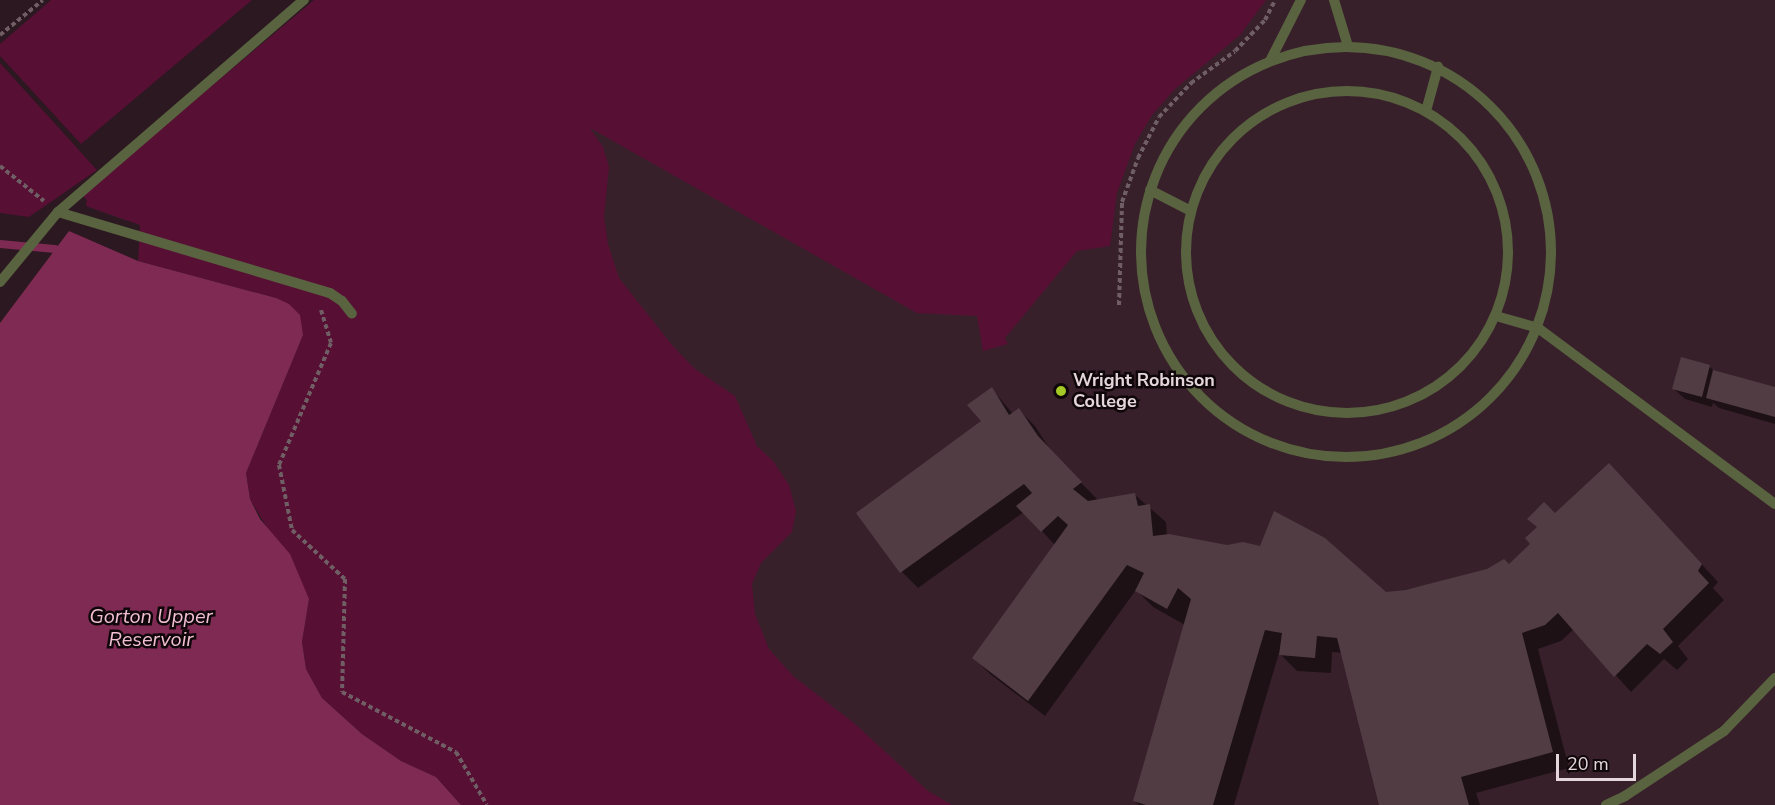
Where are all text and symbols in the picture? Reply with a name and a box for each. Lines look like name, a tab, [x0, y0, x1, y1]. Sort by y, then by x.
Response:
place label: Wright Robinson College	[1073, 370, 1215, 412]
marker: Wright Robinson College	[1054, 384, 1068, 398]
water label: Gorton Upper Reservoir	[89, 604, 213, 651]
scale bar	[1559, 742, 1638, 780]
text: 20 m	[1567, 752, 1609, 776]

